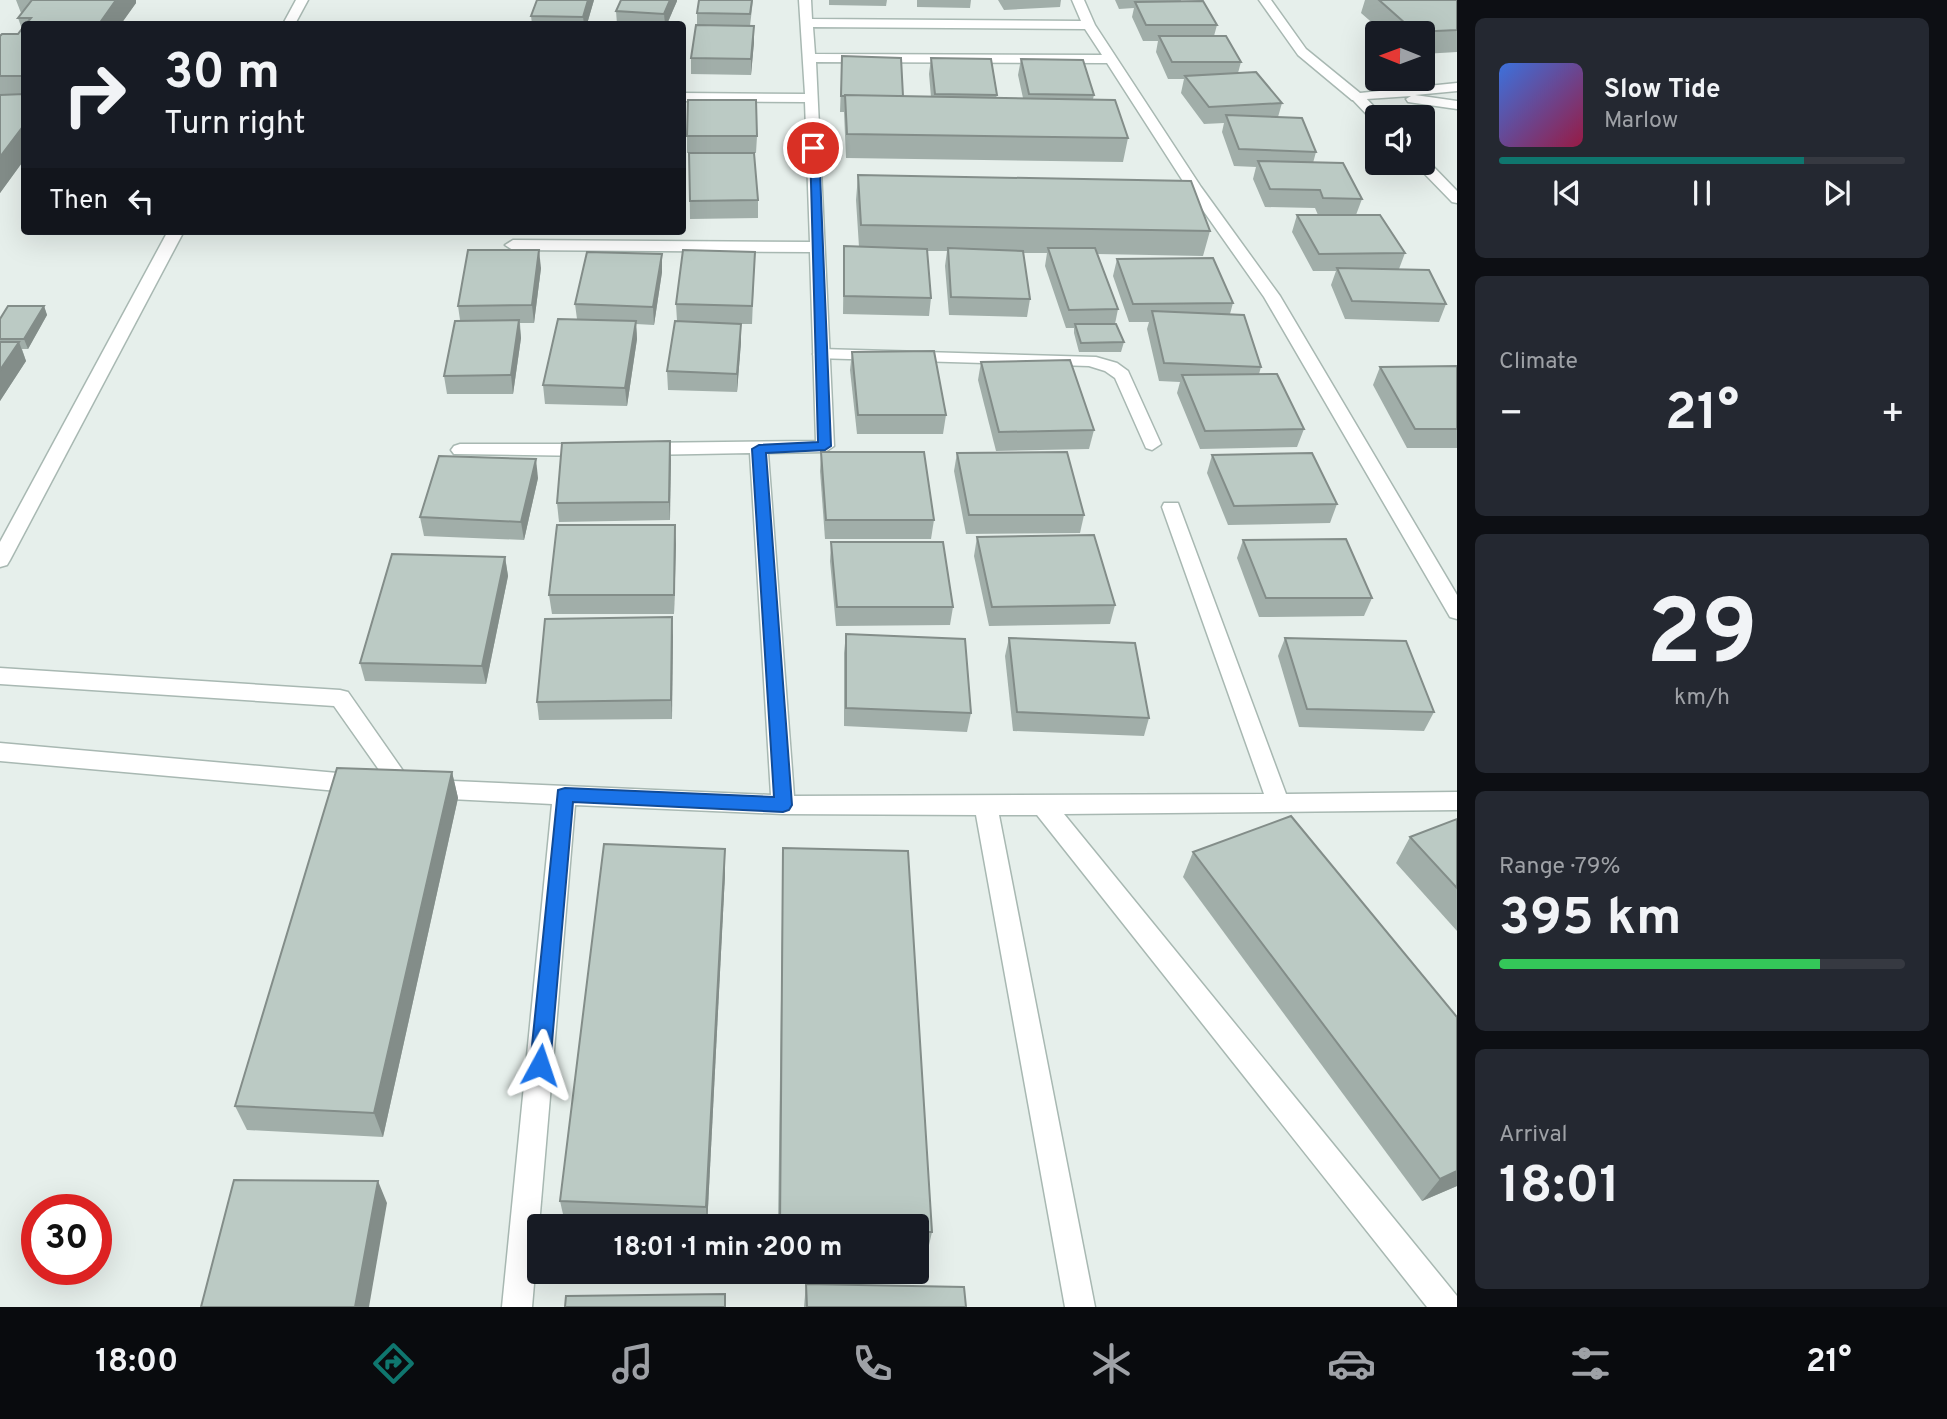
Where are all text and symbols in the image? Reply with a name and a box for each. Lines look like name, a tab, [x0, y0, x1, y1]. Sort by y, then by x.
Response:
north arrow	[1365, 21, 1435, 91]
map controls	[1365, 21, 1435, 175]
text: 30 m	[164, 44, 280, 106]
icon: right	[49, 49, 140, 140]
text: Slow Tide	[1604, 74, 1721, 107]
text: Turn right	[164, 105, 306, 145]
button: sound	[1365, 105, 1435, 175]
text: Marlow	[1604, 107, 1678, 136]
pin	[783, 118, 843, 178]
icon: arrive	[794, 129, 832, 167]
icon: previous	[1548, 174, 1586, 212]
icon: pause	[1683, 174, 1721, 212]
icon: next	[1818, 174, 1856, 212]
icon: left	[122, 182, 160, 220]
text: Then	[49, 185, 108, 218]
text: Climate	[1499, 348, 1578, 377]
text: 21°	[1665, 382, 1739, 448]
text: −	[1499, 391, 1524, 440]
text: +	[1880, 391, 1905, 440]
text: 29	[1646, 581, 1758, 696]
text: km/h	[1674, 684, 1730, 713]
text: Range · 79%	[1499, 853, 1621, 882]
text: 395 km	[1499, 887, 1682, 953]
position arrow	[503, 1028, 577, 1102]
text: Arrival	[1499, 1121, 1568, 1150]
text: 18:01	[1499, 1155, 1620, 1221]
speed limit sign: 30	[21, 1194, 112, 1285]
text: 18:01 · 1 min · 200 m	[614, 1232, 842, 1265]
icon: directions	[369, 1339, 418, 1388]
icon: music	[608, 1339, 657, 1388]
icon: phone	[848, 1339, 897, 1388]
icon: climate	[1087, 1339, 1136, 1388]
icon: car	[1327, 1339, 1376, 1388]
icon: filters	[1566, 1339, 1615, 1388]
text: 18:00	[95, 1343, 178, 1383]
text: 21°	[1806, 1343, 1852, 1383]

